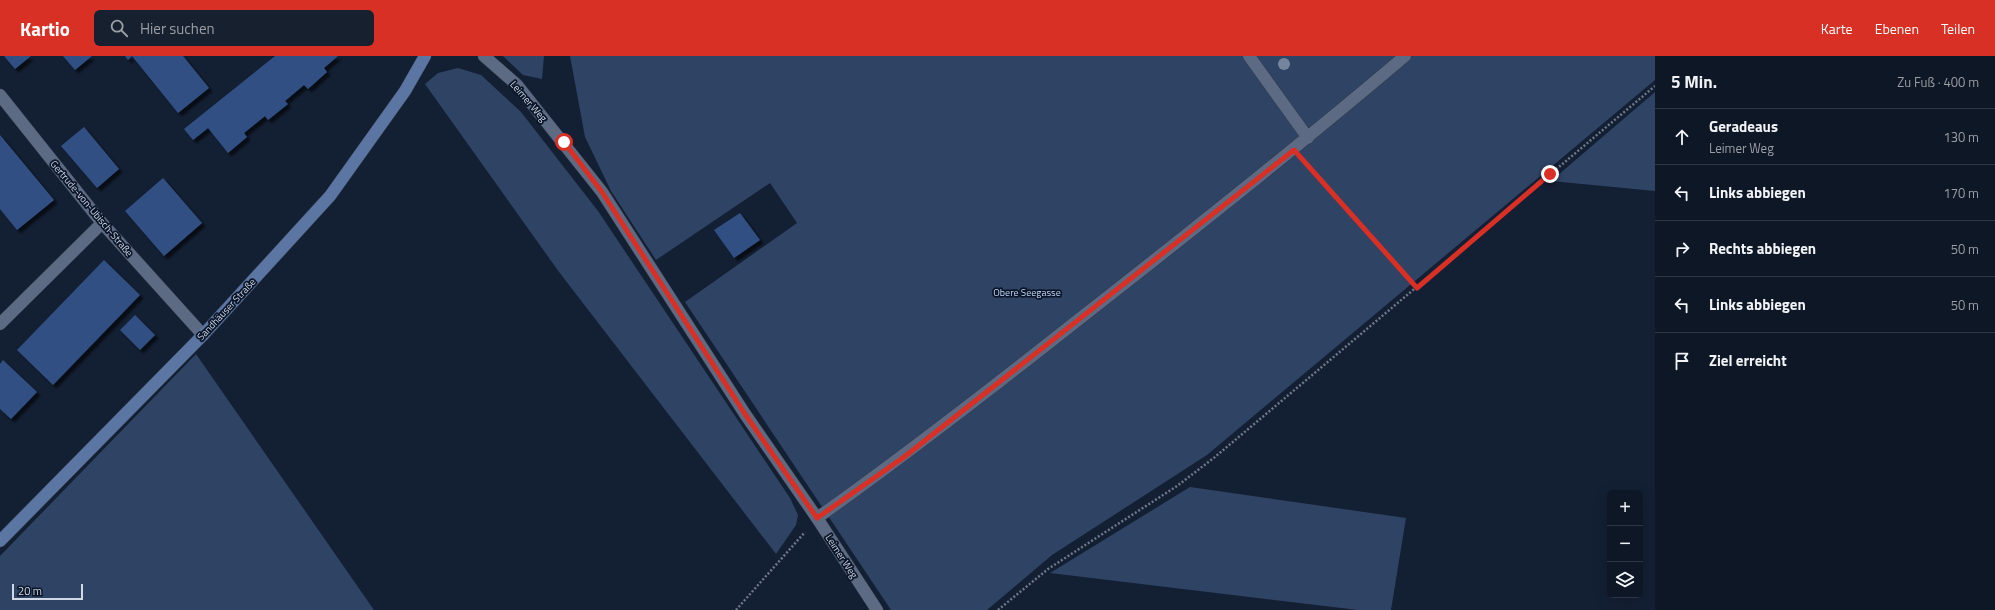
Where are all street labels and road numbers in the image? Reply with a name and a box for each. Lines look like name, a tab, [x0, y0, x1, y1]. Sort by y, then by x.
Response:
street label: Leimer Weg	[507, 78, 551, 125]
street label: Gertrude-von-Ubisch-Straße	[47, 157, 137, 260]
street label: Sandhäuser Straße	[194, 275, 259, 344]
street label: Leimer Weg	[822, 531, 861, 581]

